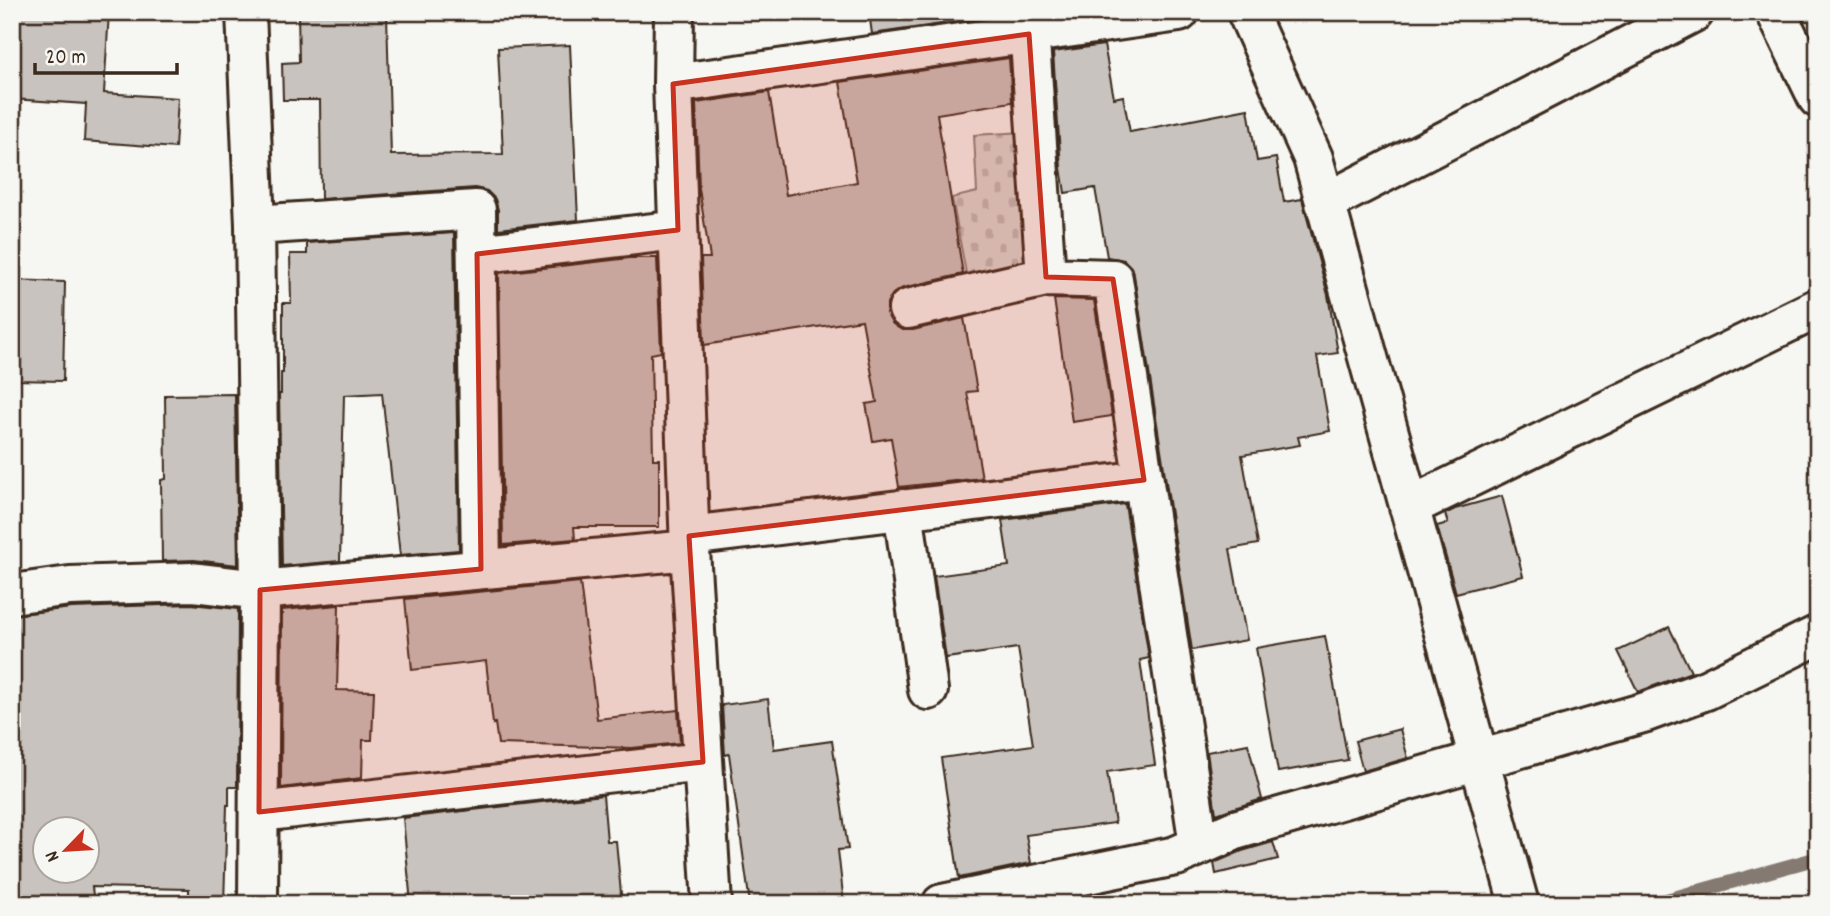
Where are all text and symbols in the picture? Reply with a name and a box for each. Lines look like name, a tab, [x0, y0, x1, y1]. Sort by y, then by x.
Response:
scale bar	[35, 32, 177, 76]
text: 20 m	[46, 44, 86, 74]
north arrow	[32, 814, 102, 884]
text: N	[40, 846, 68, 866]

